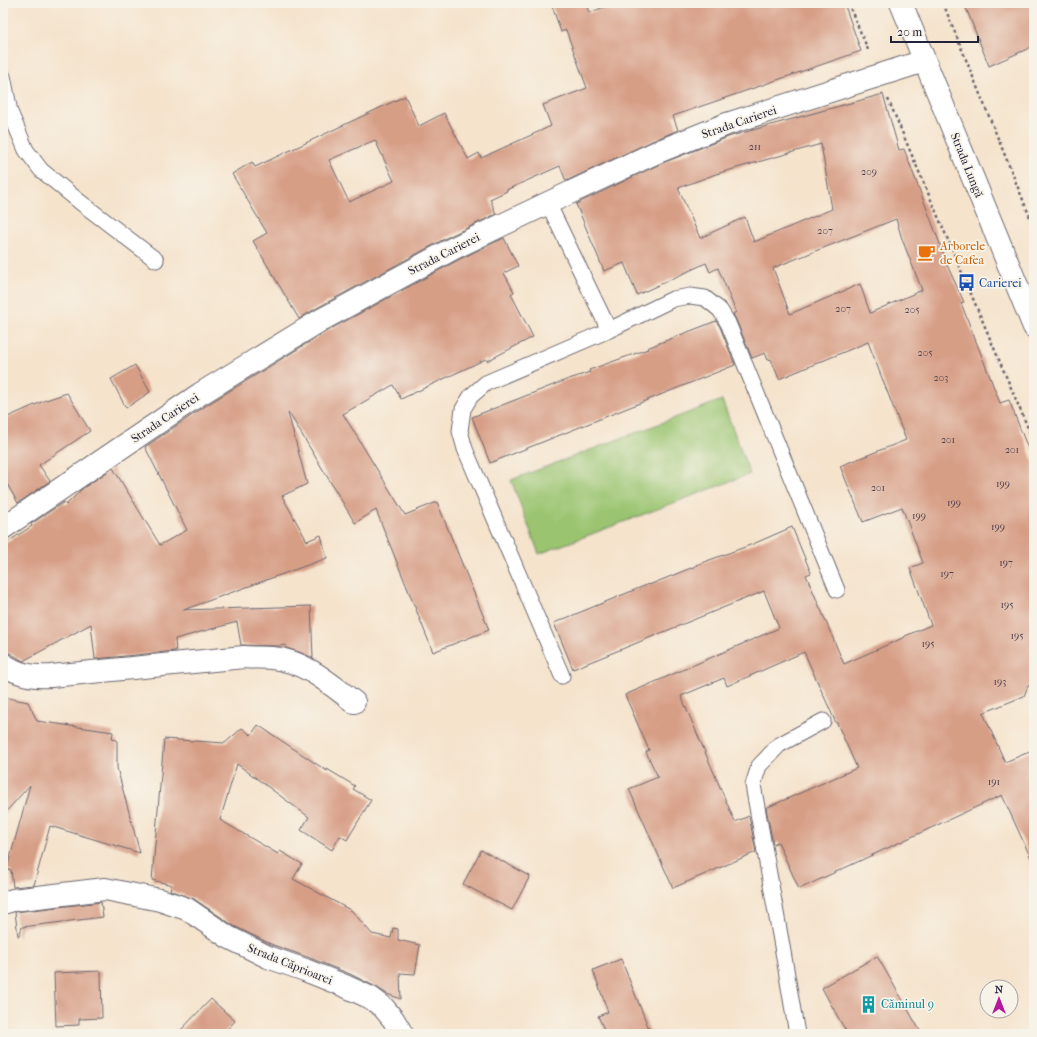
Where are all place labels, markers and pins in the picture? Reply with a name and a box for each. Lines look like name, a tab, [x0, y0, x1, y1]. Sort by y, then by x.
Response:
place label: Arborele de Cafea	[939, 239, 985, 267]
cafe icon: Arborele de Cafea	[917, 243, 937, 263]
bus stop icon: Carierei	[956, 273, 976, 293]
place label: Carierei	[979, 276, 1022, 290]
building icon: Căminul 9	[858, 994, 878, 1014]
place label: Căminul 9	[881, 997, 934, 1011]

